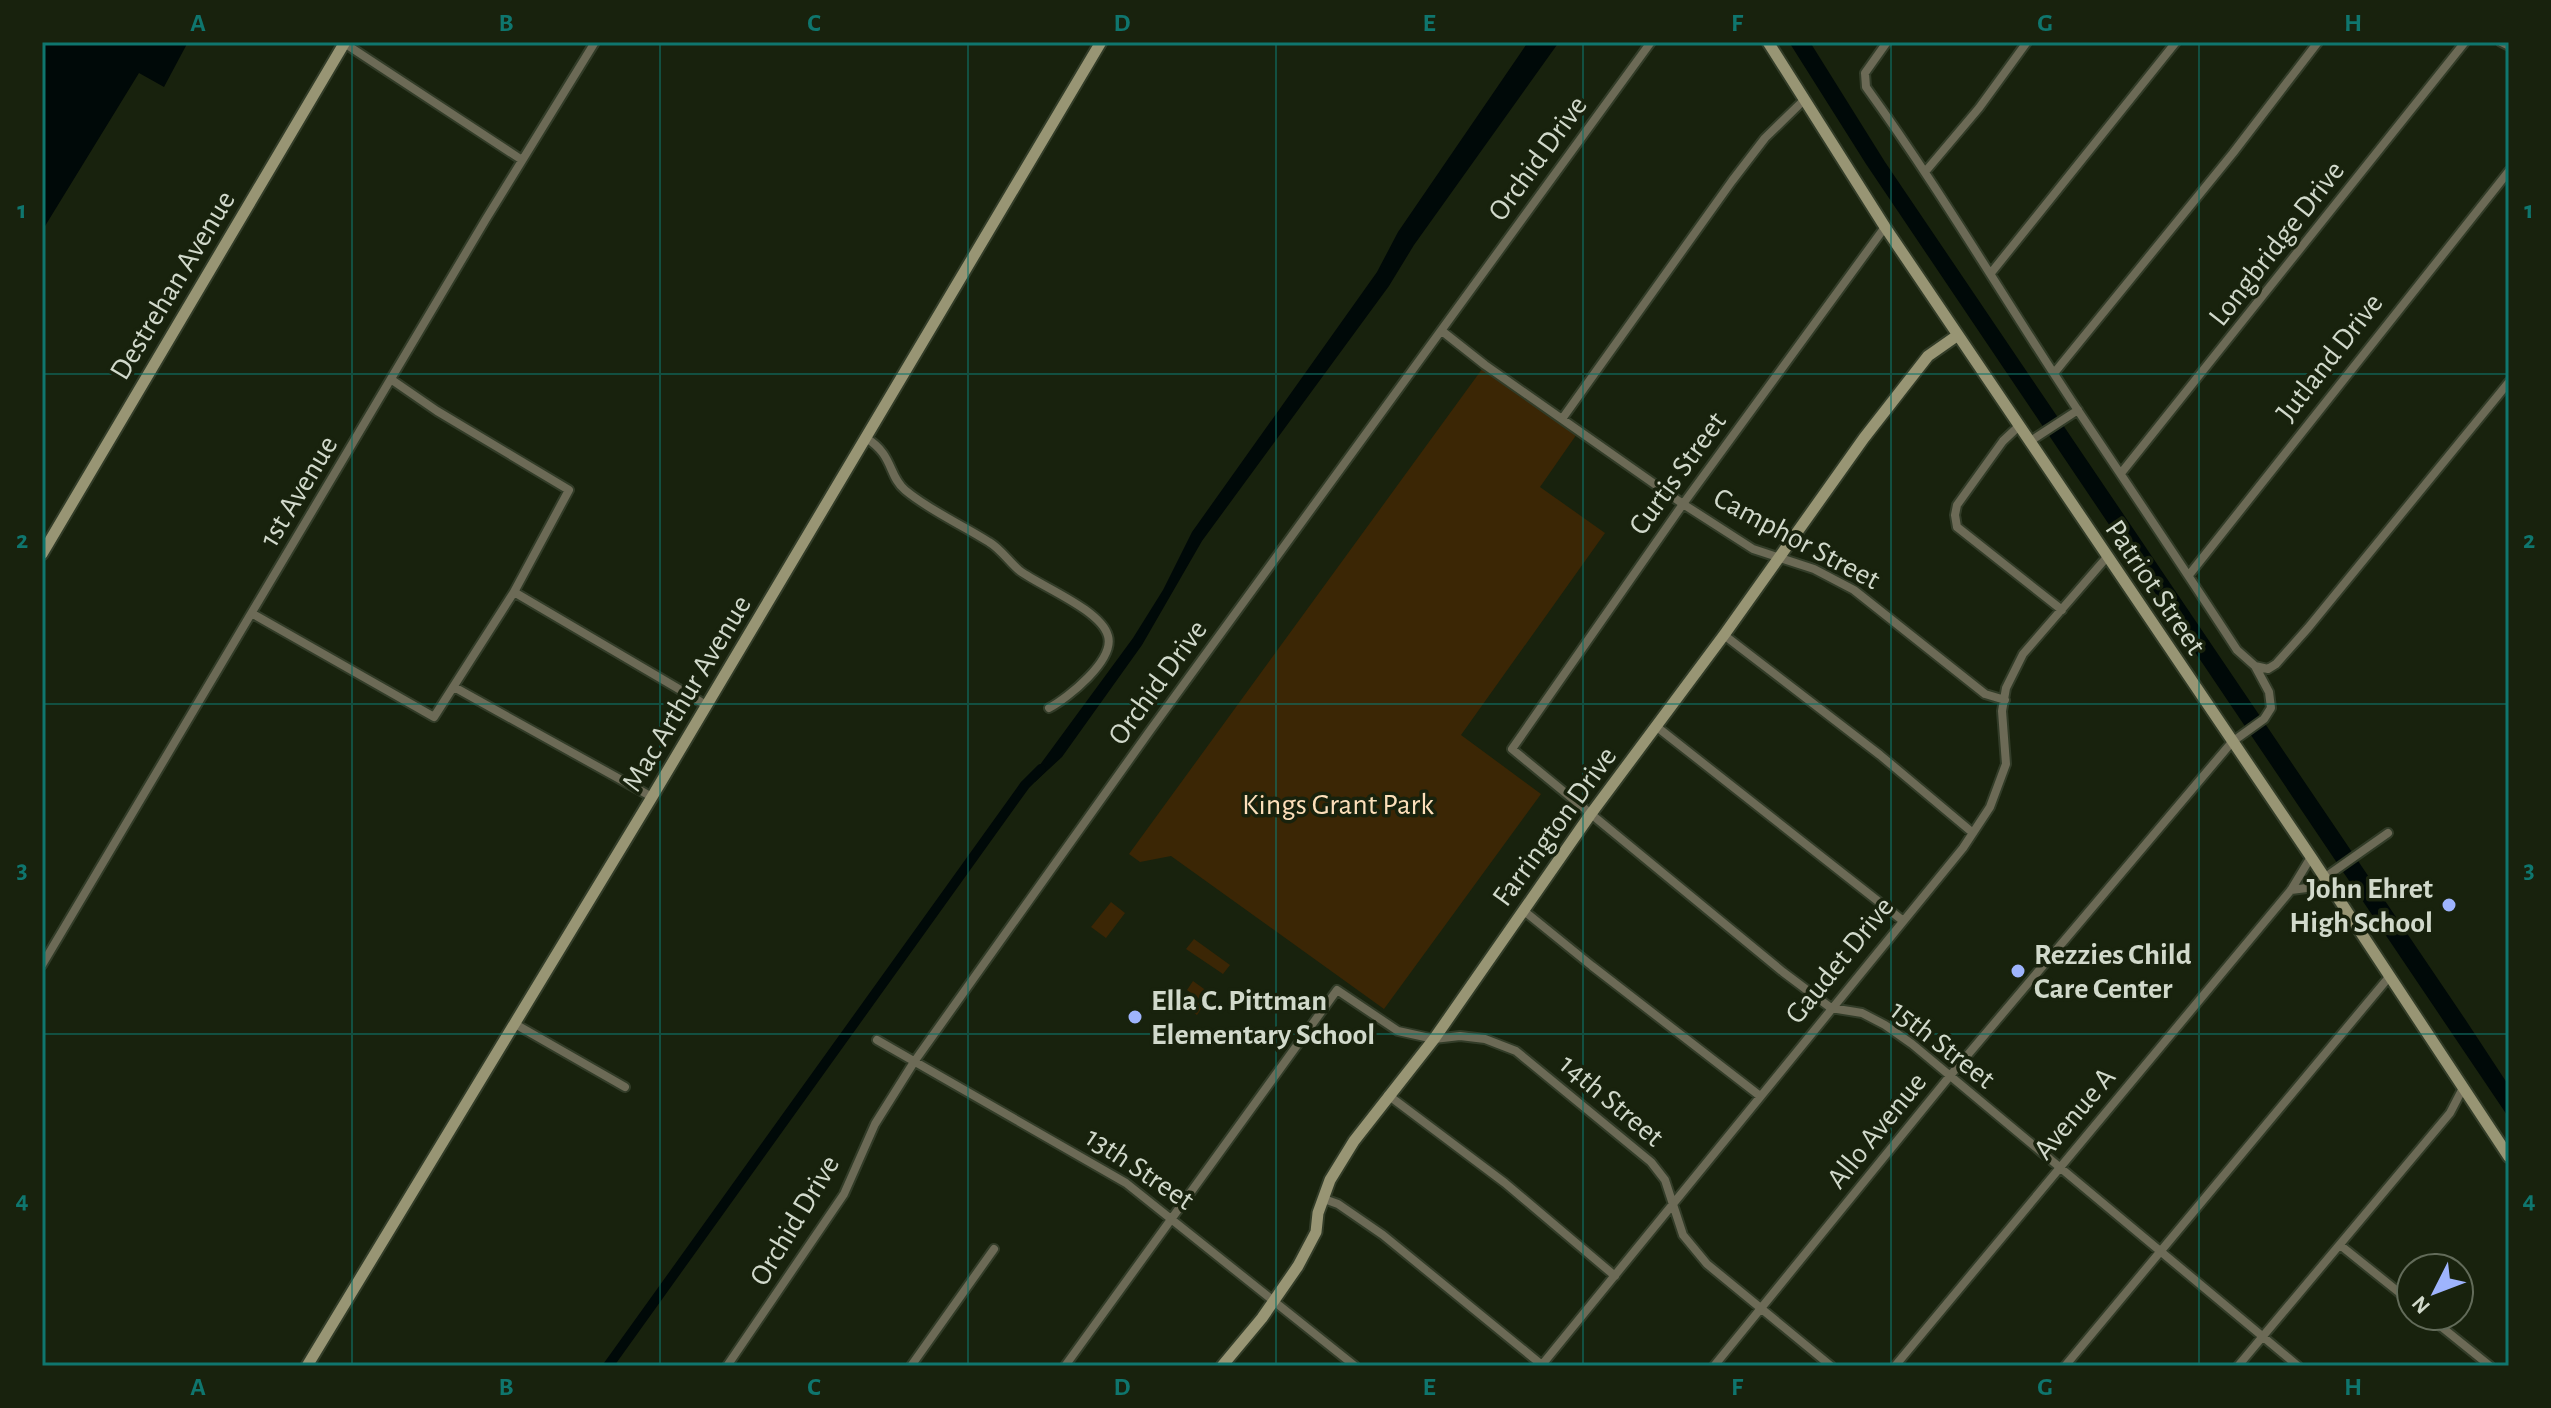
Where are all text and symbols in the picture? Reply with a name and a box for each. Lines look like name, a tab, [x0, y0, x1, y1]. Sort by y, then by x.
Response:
text: A	[190, 10, 206, 36]
text: B	[498, 10, 514, 36]
text: C	[807, 10, 821, 36]
text: D	[1113, 10, 1131, 36]
text: E	[1422, 10, 1436, 36]
text: F	[1731, 10, 1744, 36]
text: G	[2037, 10, 2053, 36]
text: H	[2344, 10, 2362, 36]
street label: Orchid Drive	[1483, 91, 1593, 226]
street label: Longbridge Drive	[2203, 156, 2350, 332]
street label: Destrehan Avenue	[105, 186, 241, 385]
text: 1	[17, 197, 27, 223]
text: 1	[2524, 197, 2534, 223]
street label: Jutland Drive	[2271, 288, 2389, 427]
street label: Curtis Street	[1624, 406, 1732, 540]
street label: 1st Avenue	[254, 431, 343, 552]
street label: Camphor Street	[1708, 483, 1885, 595]
street label: Patriot Street	[2099, 515, 2211, 661]
text: 2	[16, 527, 28, 553]
text: 2	[2523, 527, 2535, 553]
street label: Mac Arthur Avenue	[617, 590, 757, 797]
street label: Orchid Drive	[1103, 615, 1213, 750]
street label: Farrington Drive	[1487, 741, 1622, 912]
park label: Kings Grant Park	[1242, 790, 1434, 820]
text: 3	[16, 857, 28, 883]
text: 3	[2523, 857, 2535, 883]
place label: John Ehret High School	[2289, 874, 2433, 938]
street label: Gaudet Drive	[1780, 892, 1900, 1030]
marker: John Ehret High School	[2440, 896, 2458, 914]
place label: Rezzies Child Care Center	[2034, 940, 2192, 1004]
marker: Rezzies Child Care Center	[2009, 962, 2027, 980]
place label: Ella C. Pittman Elementary School	[1151, 986, 1375, 1050]
street label: 15th Street	[1884, 995, 2001, 1095]
marker: Ella C. Pittman Elementary School	[1126, 1008, 1144, 1026]
street label: 14th Street	[1554, 1049, 1669, 1153]
street label: Avenue A	[2028, 1062, 2122, 1165]
street label: Allo Avenue	[1821, 1067, 1932, 1194]
street label: 13th Street	[1080, 1122, 1199, 1216]
street label: Orchid Drive	[744, 1150, 845, 1291]
text: 4	[15, 1187, 29, 1213]
text: 4	[2522, 1187, 2536, 1213]
north arrow	[2395, 1252, 2475, 1332]
text: N	[2408, 1292, 2434, 1318]
text: A	[190, 1374, 206, 1400]
text: B	[498, 1374, 514, 1400]
text: C	[807, 1374, 821, 1400]
text: D	[1113, 1374, 1131, 1400]
text: E	[1422, 1374, 1436, 1400]
text: F	[1731, 1374, 1744, 1400]
text: G	[2037, 1374, 2053, 1400]
text: H	[2344, 1374, 2362, 1400]

